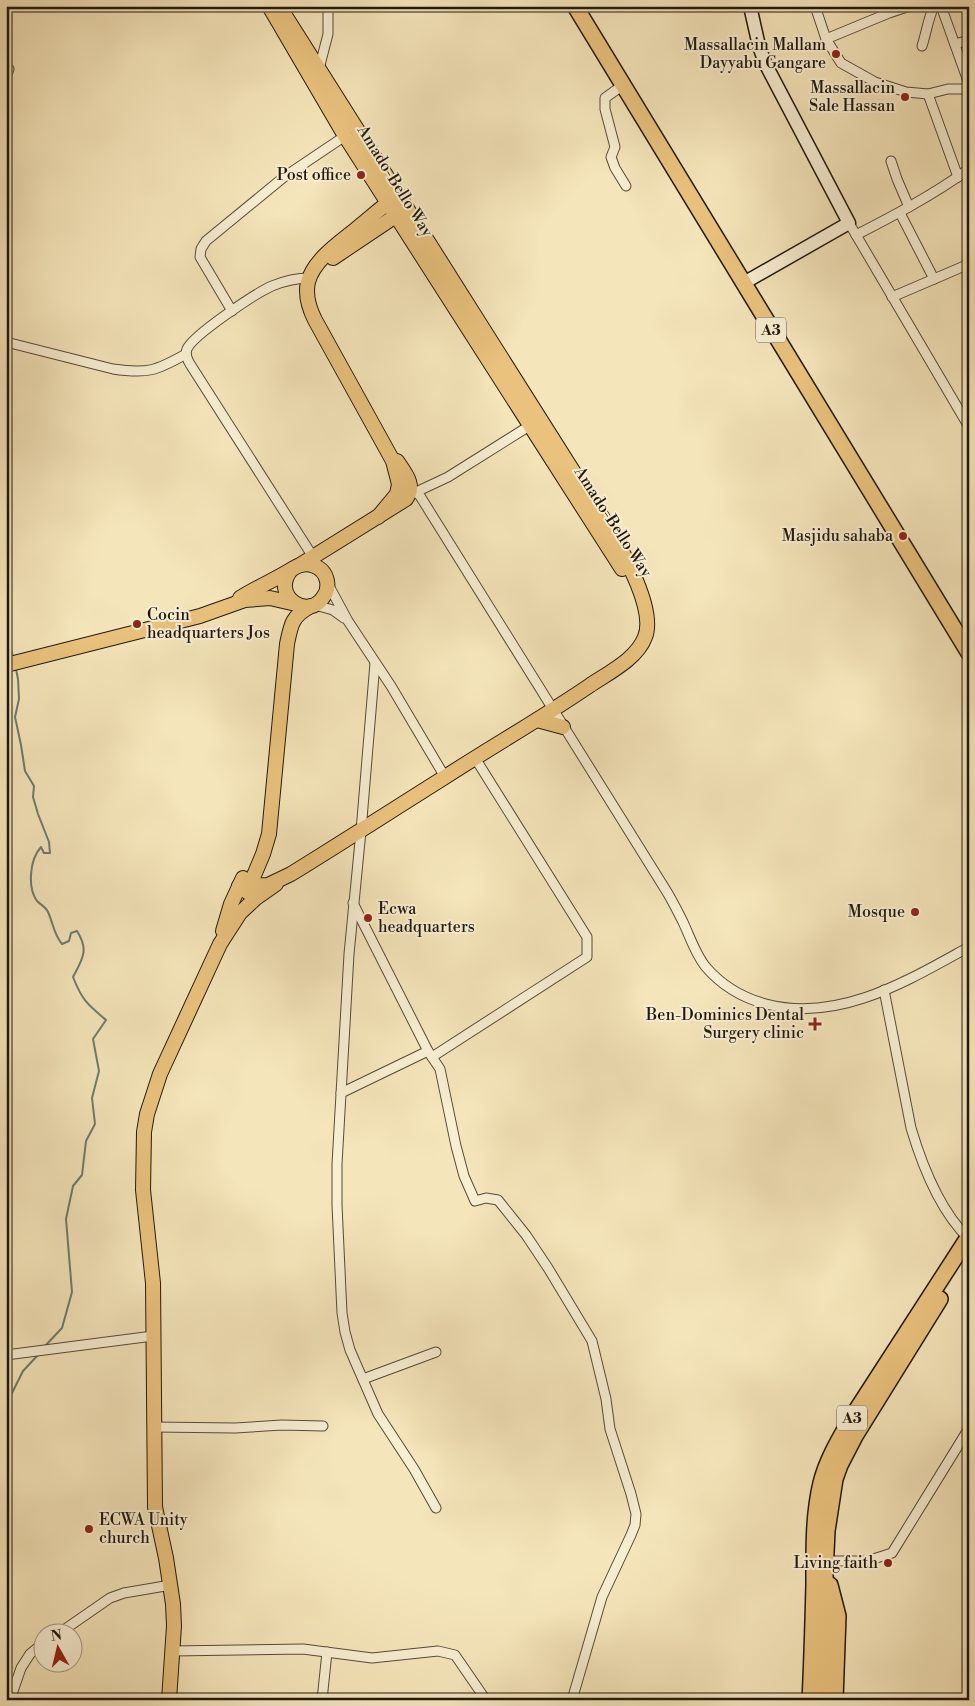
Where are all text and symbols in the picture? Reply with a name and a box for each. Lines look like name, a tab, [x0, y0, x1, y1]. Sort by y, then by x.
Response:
place label: Massallacin Mallam Dayyabu Gangare	[684, 35, 826, 73]
marker: Massallacin Mallam Dayyabu Gangare	[830, 48, 842, 60]
place label: Massallacin Sale Hassan	[809, 78, 895, 116]
marker: Massallacin Sale Hassan	[899, 91, 911, 103]
street label: Amado-Bello Way	[352, 121, 437, 241]
place label: Post office	[277, 165, 351, 185]
marker: Post office	[355, 169, 367, 181]
road number: A3	[756, 318, 786, 342]
street label: Amado-Bello Way	[569, 462, 656, 581]
place label: Masjidu sahaba	[782, 526, 894, 546]
marker: Masjidu sahaba	[897, 530, 909, 542]
place label: Cocin headquarters Jos	[147, 605, 270, 643]
marker: Cocin headquarters Jos	[131, 618, 143, 630]
place label: Ecwa headquarters	[378, 899, 475, 937]
place label: Mosque	[848, 902, 905, 922]
marker: Mosque	[909, 906, 921, 918]
marker: Ecwa headquarters	[362, 912, 374, 924]
place label: Ben-Dominics Dental Surgery clinic	[645, 1005, 804, 1043]
marker: Ben-Dominics Dental Surgery clinic	[808, 1017, 822, 1031]
road number: A3	[837, 1406, 867, 1430]
place label: ECWA Unity church	[99, 1510, 188, 1548]
marker: ECWA Unity church	[83, 1523, 95, 1535]
place label: Living faith	[793, 1553, 878, 1573]
marker: Living faith	[882, 1557, 894, 1569]
north arrow	[32, 1624, 82, 1674]
text: N	[50, 1626, 63, 1646]

